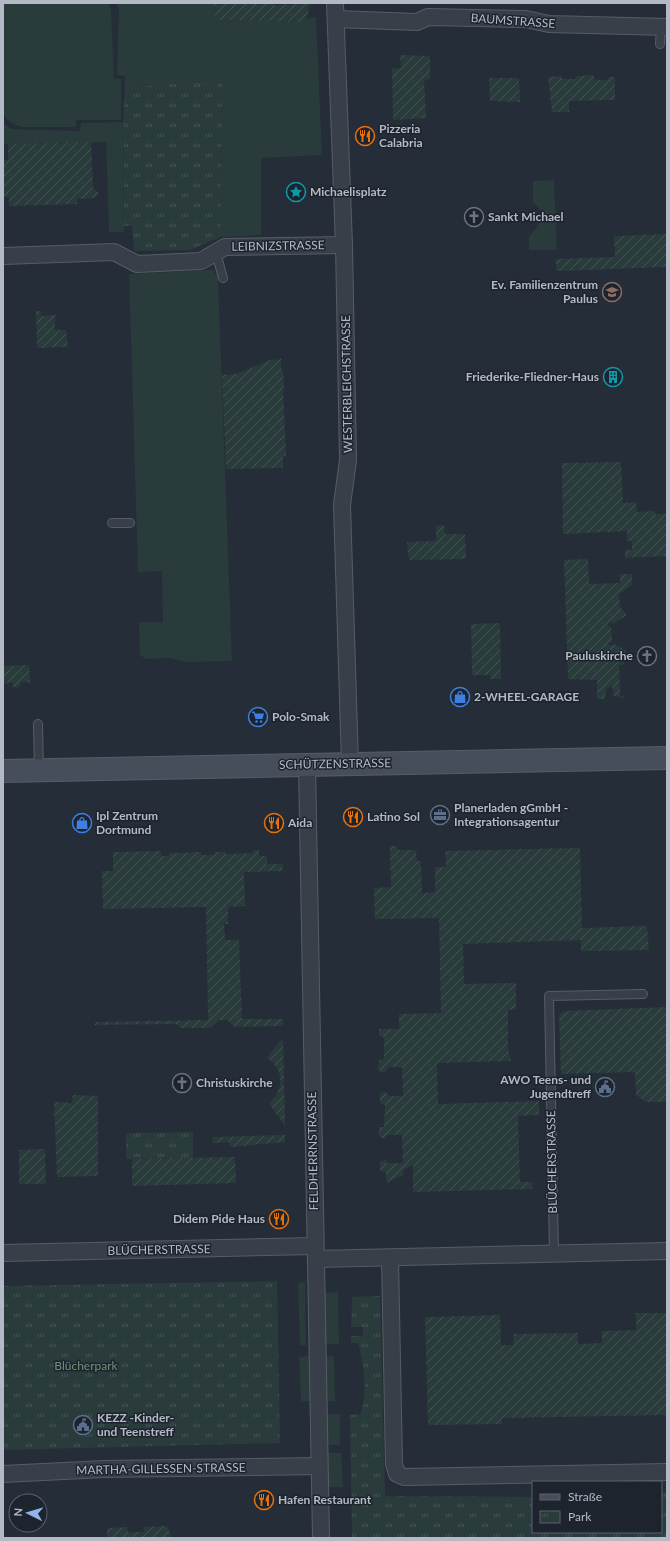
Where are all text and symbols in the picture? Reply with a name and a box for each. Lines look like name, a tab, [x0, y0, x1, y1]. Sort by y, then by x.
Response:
street label: BAUMSTRASSE	[470, 10, 556, 31]
place label: Pizzeria Calabria	[379, 121, 423, 150]
restaurant icon: Pizzeria Calabria	[354, 125, 376, 147]
place icon: Michaelisplatz	[285, 181, 307, 203]
place label: Michaelisplatz	[310, 184, 387, 199]
church icon: Sankt Michael	[463, 206, 485, 228]
place label: Sankt Michael	[488, 209, 564, 224]
street label: LEIBNIZSTRASSE	[231, 237, 325, 254]
place label: Ev. Familienzentrum Paulus	[491, 277, 598, 306]
school or university icon: Ev. Familienzentrum Paulus	[601, 281, 623, 303]
street label: WESTERBLEICHSTRASSE	[338, 315, 355, 453]
building icon: Friederike-Fliedner-Haus	[602, 366, 624, 388]
place label: Friederike-Fliedner-Haus	[466, 369, 599, 384]
church icon: Pauluskirche	[636, 645, 658, 667]
place label: Pauluskirche	[565, 648, 634, 663]
shop icon: 2-WHEEL-GARAGE	[449, 686, 471, 708]
place label: 2-WHEEL-GARAGE	[474, 689, 579, 704]
supermarket icon: Polo-Smak	[247, 706, 269, 728]
place label: Polo-Smak	[272, 709, 330, 724]
street label: SCHÜTZENSTRASSE	[279, 755, 391, 772]
place label: Planerladen gGmbH - Integrationsagentur	[454, 800, 568, 829]
office icon: Planerladen gGmbH - Integrationsagentur	[429, 804, 451, 826]
restaurant icon: Latino Sol	[342, 806, 364, 828]
place label: Ipl Zentrum Dortmund	[96, 808, 158, 837]
place label: Latino Sol	[367, 809, 420, 824]
shop icon: Ipl Zentrum Dortmund	[71, 812, 93, 834]
restaurant icon: Aida	[263, 812, 285, 834]
place label: Aida	[287, 815, 312, 830]
church icon: Christuskirche	[171, 1072, 193, 1094]
place label: AWO Teens- und Jugendtreff	[499, 1072, 592, 1101]
place label: Christuskirche	[196, 1075, 273, 1090]
public building icon: AWO Teens- und Jugendtreff	[594, 1076, 616, 1098]
street label: FELDHERRNSTRASSE	[304, 1092, 321, 1210]
street label: BLÜCHERSTRASSE	[543, 1110, 560, 1214]
restaurant icon: Didem Pide Haus	[268, 1208, 290, 1230]
place label: Didem Pide Haus	[173, 1211, 265, 1226]
street label: BLÜCHERSTRASSE	[107, 1241, 211, 1258]
park label: Blücherpark	[54, 1358, 119, 1373]
place label: KEZZ -Kinder- und Teenstreff	[97, 1410, 175, 1439]
public building icon: KEZZ -Kinder- und Teenstreff	[72, 1414, 94, 1436]
street label: MARTHA-GILLESSEN-STRASSE	[76, 1460, 246, 1477]
legend	[532, 1481, 662, 1533]
restaurant icon: Hafen Restaurant	[253, 1489, 275, 1511]
text: Straße	[568, 1489, 602, 1504]
place label: Hafen Restaurant	[278, 1492, 372, 1507]
north arrow	[8, 1493, 48, 1533]
text: N	[11, 1507, 24, 1517]
text: Park	[568, 1509, 592, 1524]

